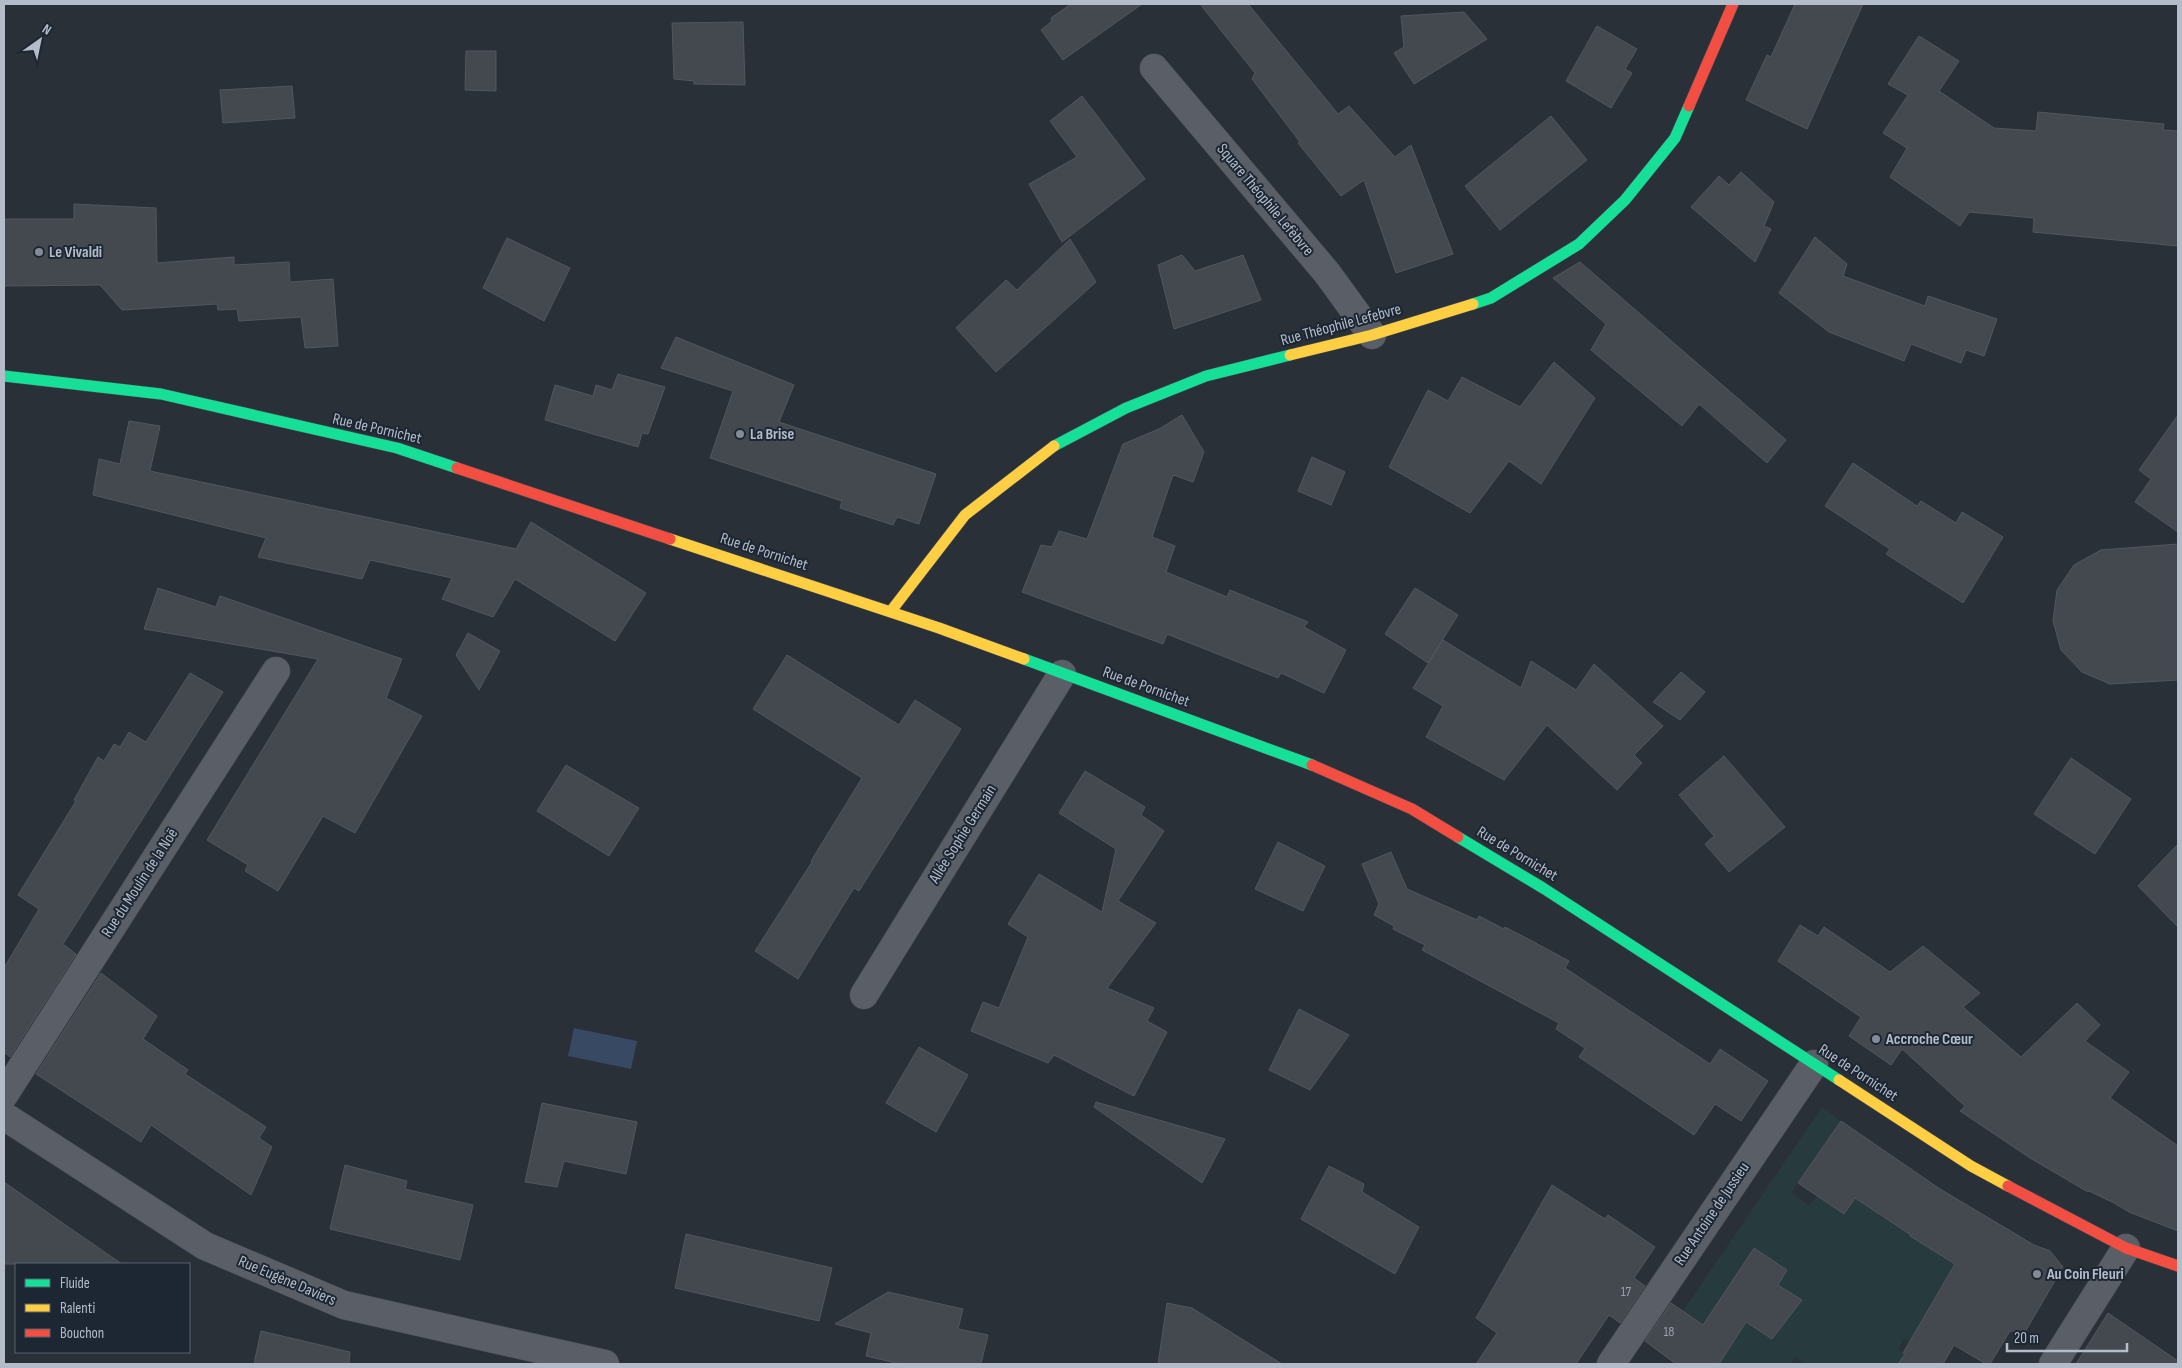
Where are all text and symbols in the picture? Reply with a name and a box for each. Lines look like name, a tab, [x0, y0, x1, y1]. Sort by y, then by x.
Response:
north arrow	[15, 15, 65, 65]
text: N	[39, 20, 55, 39]
street label: Square Théophile Lefèbvre	[1213, 140, 1317, 260]
place label: Le Vivaldi	[49, 243, 102, 262]
marker: Le Vivaldi	[33, 246, 45, 258]
street label: Rue Théophile Lefebvre	[1279, 300, 1403, 350]
street label: Rue de Pornichet	[331, 410, 424, 449]
place label: La Brise	[750, 425, 794, 444]
marker: La Brise	[734, 428, 746, 440]
street label: Rue de Pornichet	[718, 529, 810, 575]
street label: Rue de Pornichet	[1100, 663, 1192, 712]
street label: Allée Sophie Germain	[925, 781, 1001, 888]
street label: Rue de Pornichet	[1473, 822, 1561, 886]
street label: Rue du Moulin de la Noë	[98, 825, 182, 941]
place label: Accroche Cœur	[1885, 1030, 1973, 1049]
marker: Accroche Cœur	[1870, 1033, 1882, 1045]
street label: Rue de Pornichet	[1815, 1040, 1901, 1106]
street label: Rue Antoine de Jussieu	[1670, 1159, 1754, 1269]
street label: Rue Eugène Daviers	[235, 1252, 339, 1310]
legend	[15, 1263, 190, 1353]
place label: Au Coin Fleuri	[2046, 1265, 2124, 1284]
marker: Au Coin Fleuri	[2031, 1268, 2043, 1280]
text: Fluide	[60, 1274, 90, 1293]
house number: 17	[1621, 1283, 1632, 1300]
text: Ralenti	[60, 1299, 95, 1318]
scale bar	[2007, 1320, 2127, 1352]
house number: 18	[1663, 1323, 1675, 1340]
text: Bouchon	[60, 1324, 104, 1343]
text: 20 m	[2014, 1329, 2039, 1348]

